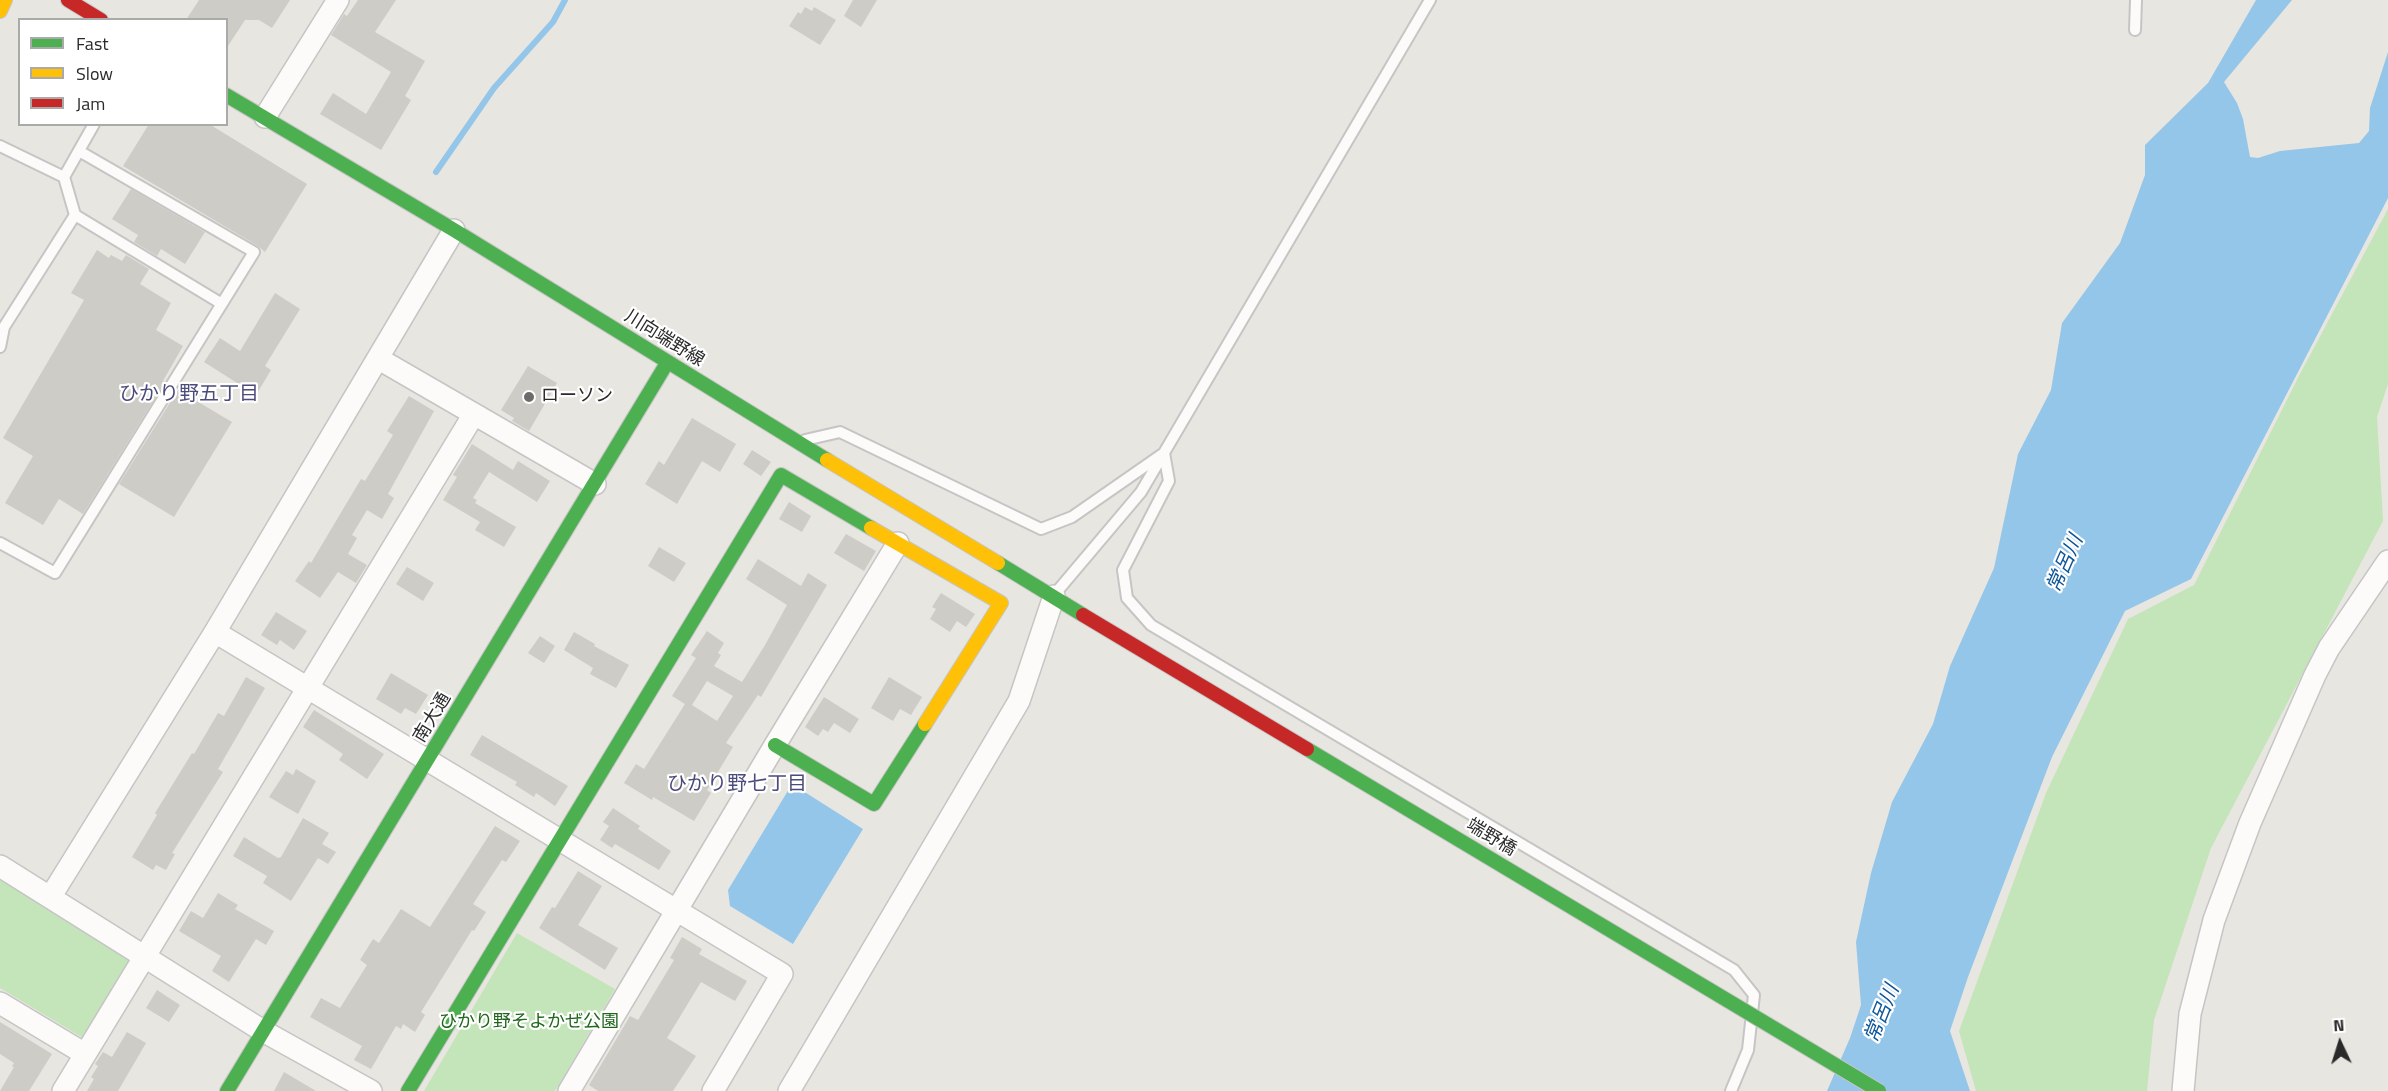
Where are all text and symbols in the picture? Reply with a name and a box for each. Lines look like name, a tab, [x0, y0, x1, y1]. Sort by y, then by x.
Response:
legend	[18, 18, 228, 126]
text: Fast	[76, 30, 109, 57]
text: Slow	[76, 60, 113, 87]
text: Jam	[76, 90, 105, 117]
street label: 川向端野線	[620, 306, 708, 372]
district label: ひかり野五丁目	[119, 383, 259, 407]
place label: ローソン	[541, 386, 613, 408]
marker: ローソン	[522, 390, 536, 404]
water label: 常呂川	[2043, 532, 2089, 596]
street label: 南大通	[410, 689, 456, 747]
district label: ひかり野七丁目	[667, 773, 807, 797]
street label: 端野橋	[1462, 815, 1520, 861]
water label: 常呂川	[1861, 982, 1905, 1046]
park label: ひかり野そよかぜ公園	[439, 1012, 619, 1034]
north arrow	[2310, 1013, 2370, 1073]
text: N	[2332, 1013, 2345, 1037]

